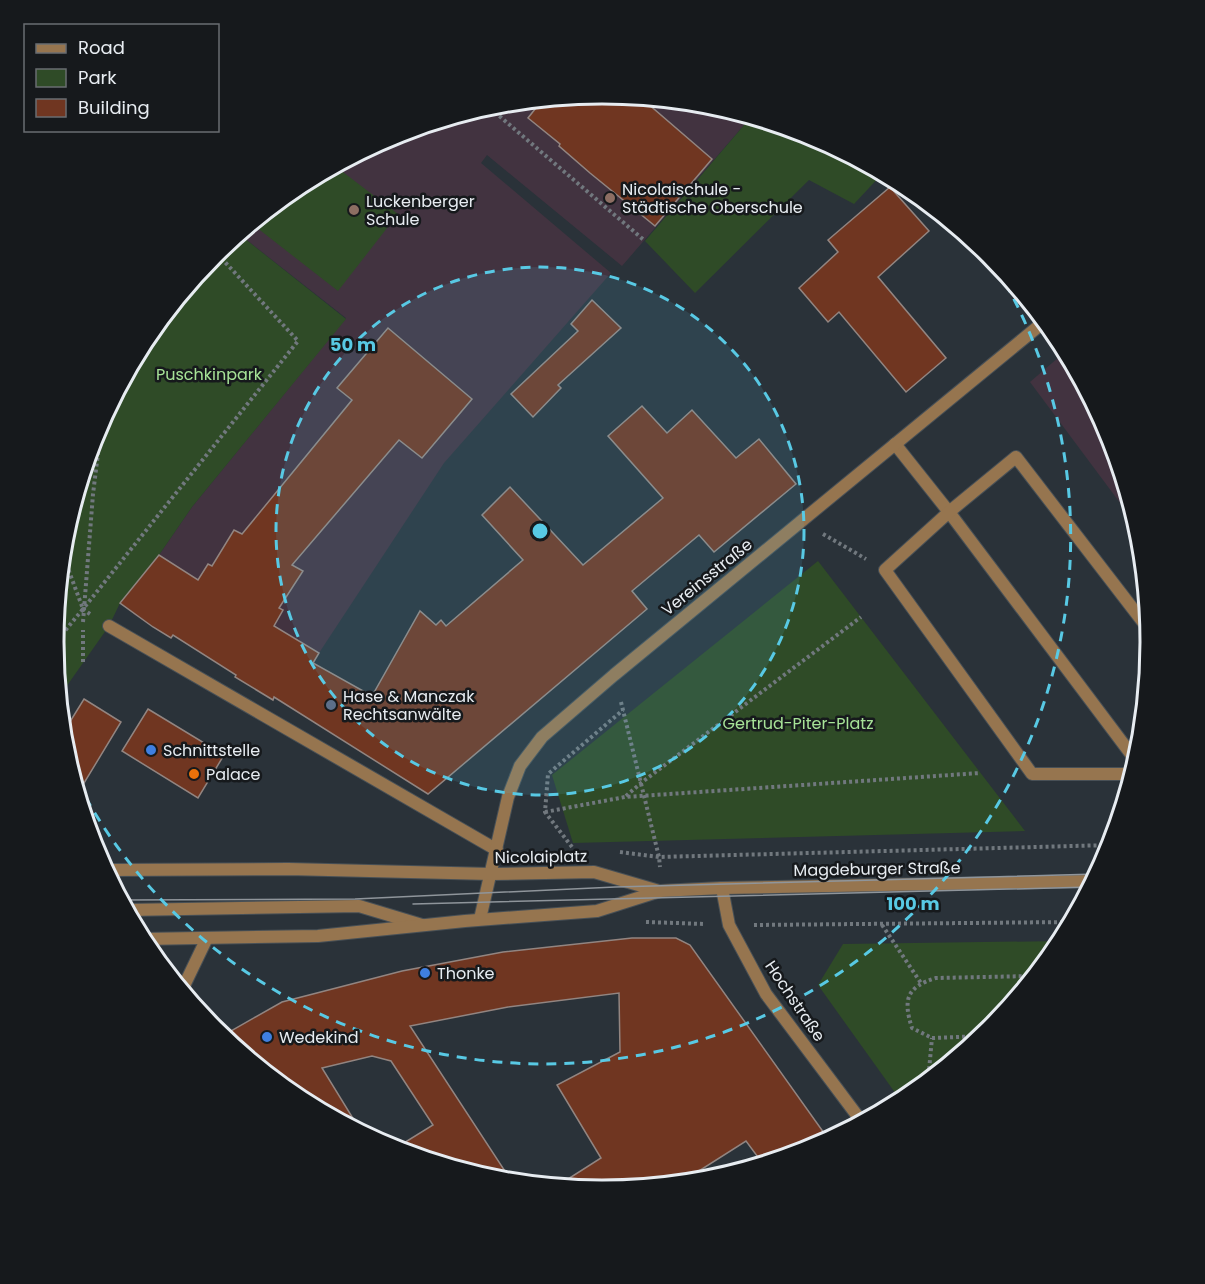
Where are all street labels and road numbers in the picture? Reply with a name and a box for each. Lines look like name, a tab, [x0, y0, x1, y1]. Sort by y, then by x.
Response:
street label: Vereinsstraße	[657, 533, 757, 621]
street label: Nicolaiplatz	[495, 845, 587, 869]
street label: Magdeburger Straße	[793, 856, 961, 882]
street label: Hochstraße	[759, 956, 831, 1046]

